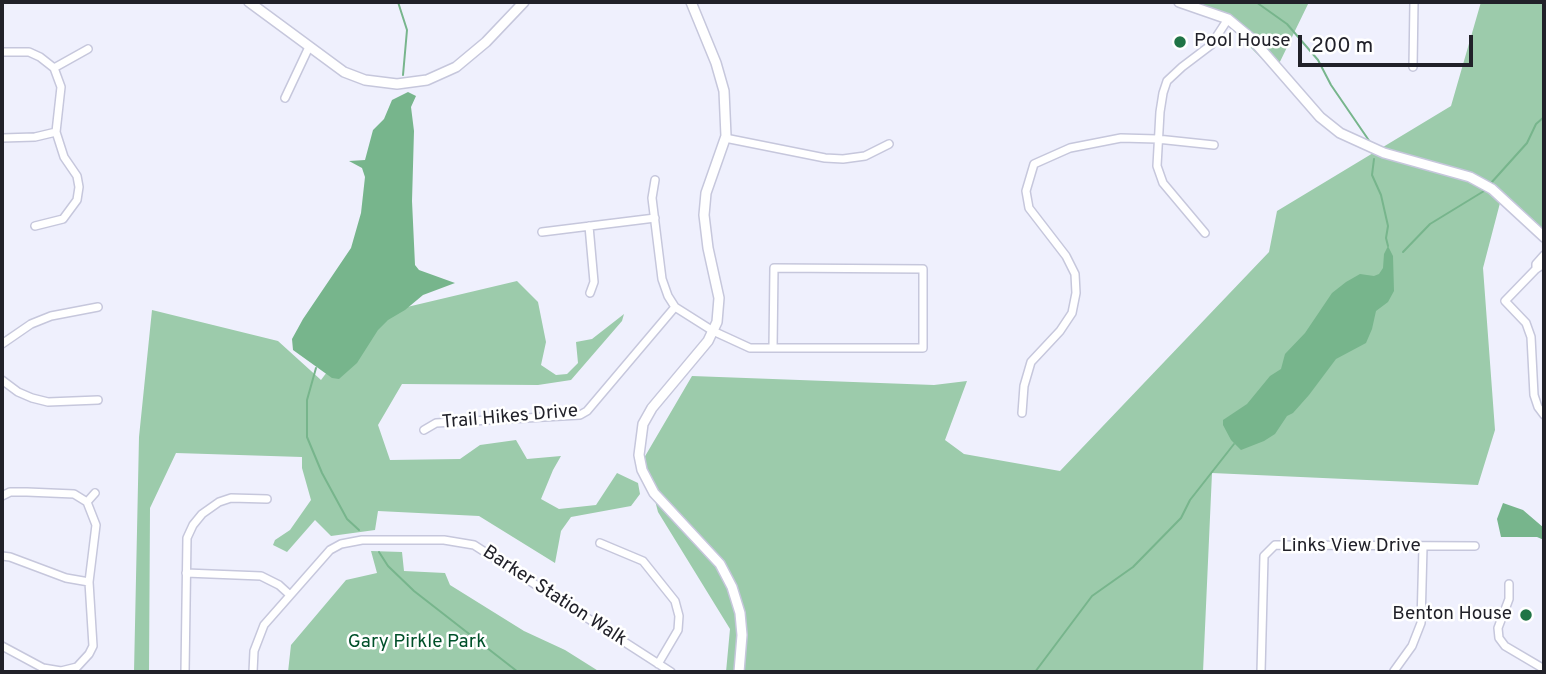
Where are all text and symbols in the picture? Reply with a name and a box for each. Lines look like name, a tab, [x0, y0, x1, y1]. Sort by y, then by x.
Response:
scale bar	[1301, 21, 1476, 65]
place label: Pool House	[1194, 31, 1291, 53]
text: 200 m	[1311, 33, 1373, 60]
marker: Pool House	[1172, 34, 1188, 50]
street label: Trail Hikes Drive	[441, 401, 579, 435]
street label: Links View Drive	[1281, 536, 1421, 558]
street label: Barker Station Walk	[477, 542, 631, 652]
place label: Benton House	[1392, 604, 1512, 626]
marker: Benton House	[1518, 607, 1534, 623]
park label: Gary Pirkle Park	[348, 632, 486, 654]

